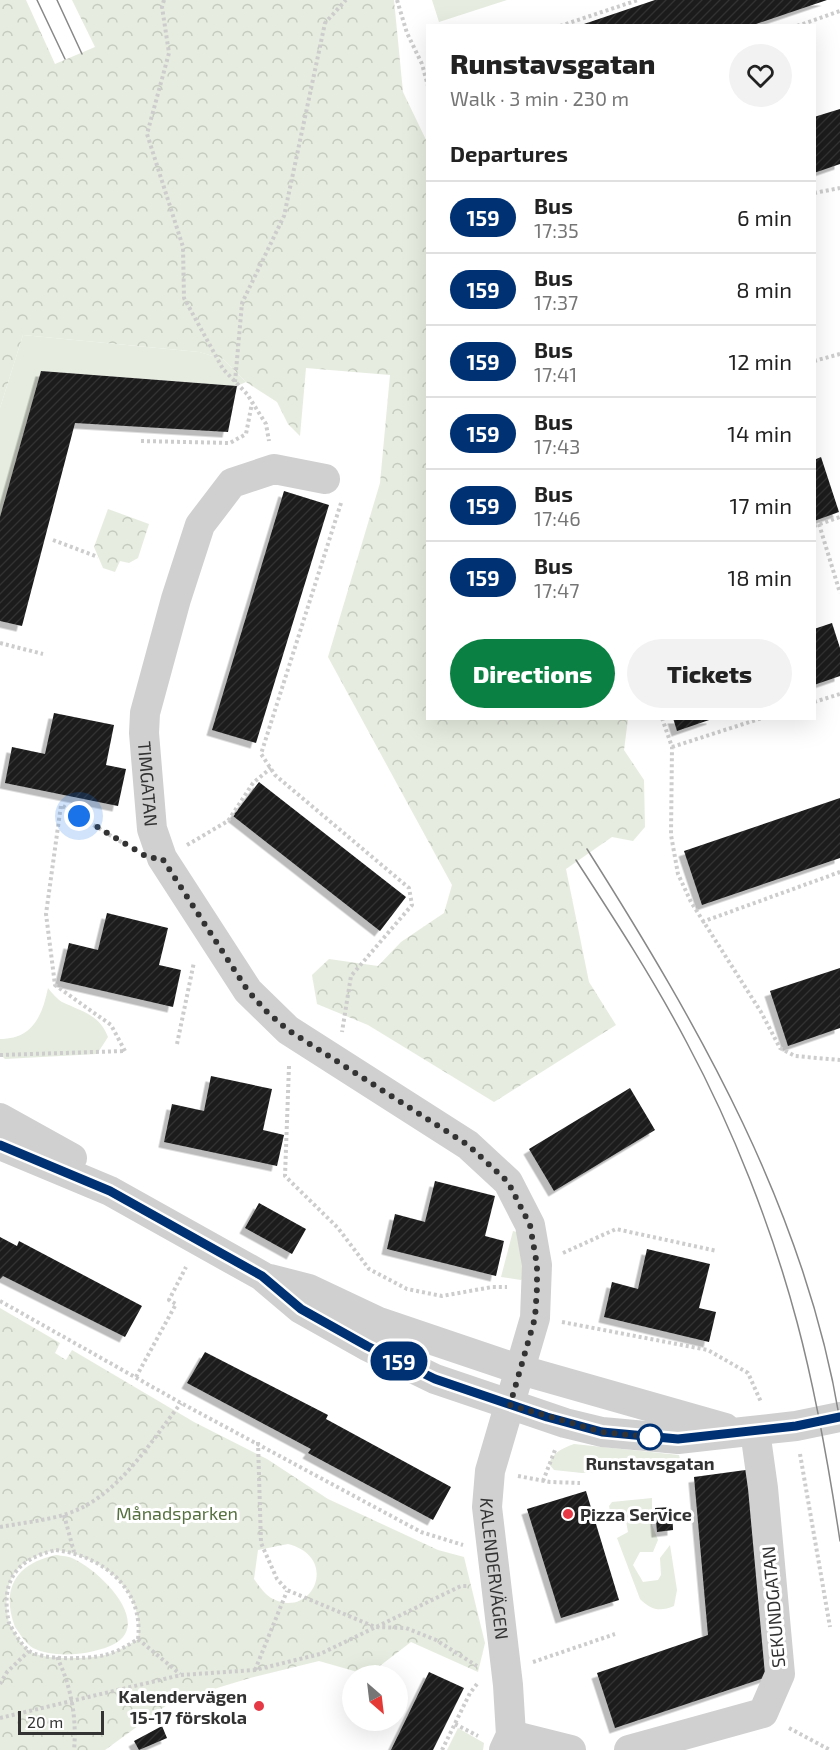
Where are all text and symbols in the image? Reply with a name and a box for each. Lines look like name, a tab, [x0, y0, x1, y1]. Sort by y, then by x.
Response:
button: heart	[729, 44, 792, 107]
text: Runstavsgatan	[450, 46, 655, 80]
text: Walk · 3 min · 230 m	[450, 86, 629, 110]
text: Departures	[450, 140, 568, 166]
text: Bus	[534, 192, 573, 218]
text: 6 min	[737, 204, 792, 230]
text: 159	[466, 205, 500, 230]
text: 17:35	[534, 218, 579, 242]
text: Bus	[534, 264, 573, 290]
text: 8 min	[736, 276, 792, 302]
text: 159	[466, 277, 500, 302]
text: 17:37	[534, 290, 578, 314]
text: Bus	[534, 336, 573, 362]
text: 12 min	[728, 348, 792, 374]
text: 159	[466, 349, 500, 374]
text: 17:41	[534, 362, 577, 386]
text: Bus	[534, 408, 573, 434]
text: 14 min	[727, 420, 792, 446]
text: 159	[466, 421, 500, 446]
text: 17:43	[534, 434, 580, 458]
text: Bus	[534, 480, 573, 506]
text: 17 min	[730, 492, 792, 518]
text: 159	[466, 493, 500, 518]
text: 17:46	[534, 506, 581, 530]
text: Bus	[534, 552, 573, 578]
text: 18 min	[727, 564, 792, 590]
text: 159	[466, 565, 500, 590]
text: 17:47	[534, 578, 579, 602]
button: Directions	[450, 639, 615, 708]
button: Tickets	[627, 639, 792, 708]
street label: TIMGATAN	[134, 740, 163, 827]
your location	[64, 801, 94, 831]
line badge: 159	[364, 1342, 434, 1380]
text: 159	[382, 1349, 416, 1374]
marker: Runstavsgatan	[637, 1424, 663, 1450]
place label: Runstavsgatan	[585, 1452, 715, 1474]
street label: KALENDERVÄGEN	[476, 1497, 514, 1641]
park label: Månadsparken	[116, 1502, 238, 1524]
place label: Pizza Service	[580, 1503, 692, 1525]
marker: Pizza Service	[561, 1507, 575, 1521]
street label: SEKUNDGATAN	[757, 1545, 789, 1669]
north arrow	[342, 1665, 408, 1731]
map controls	[342, 1665, 408, 1731]
place label: Kalendervägen 15-17 förskola	[118, 1685, 247, 1728]
marker: Kalendervägen 15-17 förskola	[252, 1699, 266, 1713]
scale bar	[18, 1708, 104, 1736]
text: 20 m	[27, 1712, 63, 1731]

